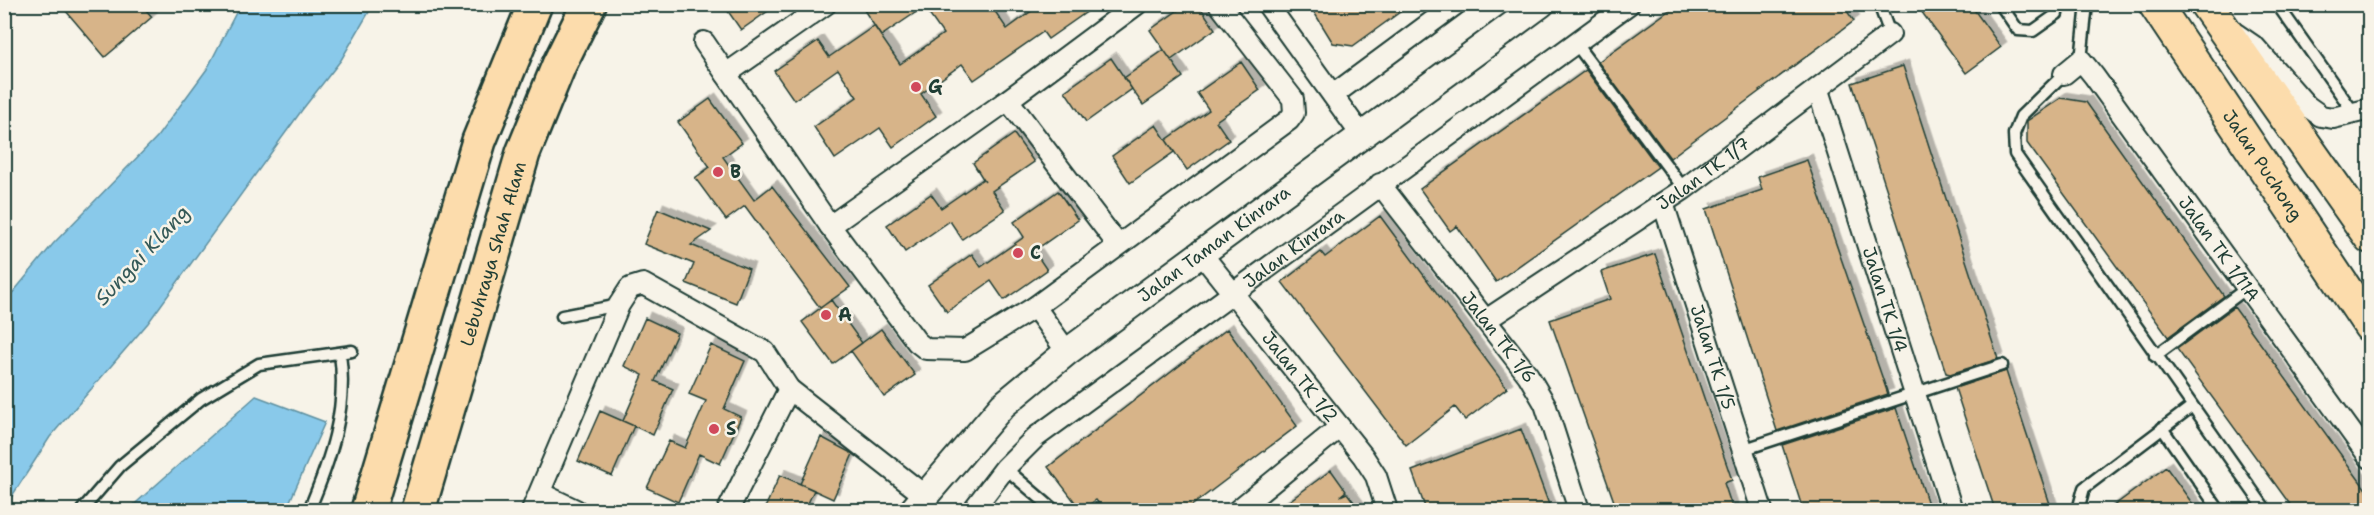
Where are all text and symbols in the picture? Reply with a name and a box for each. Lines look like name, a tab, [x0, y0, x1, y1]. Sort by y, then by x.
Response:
place label: G	[928, 75, 943, 99]
marker: G	[909, 80, 923, 94]
street label: Jalan Puchong	[2217, 105, 2308, 225]
street label: Jalan TK 1/7	[1652, 132, 1755, 216]
street label: Lebuhraya Shah Alam	[455, 158, 532, 349]
place label: B	[730, 160, 741, 184]
marker: B	[711, 165, 725, 179]
street label: Jalan Taman Kinrara	[1133, 180, 1295, 308]
street label: Jalan TK 1/11A	[2173, 191, 2265, 306]
water label: Sungai Klang	[89, 199, 195, 311]
street label: Jalan Kinrara	[1239, 204, 1349, 294]
place label: C	[1030, 241, 1041, 265]
street label: Jalan TK 1/4	[1857, 244, 1913, 355]
marker: C	[1011, 246, 1025, 260]
street label: Jalan TK 1/6	[1456, 287, 1542, 387]
street label: Jalan TK 1/5	[1685, 302, 1741, 413]
place label: A	[838, 303, 852, 327]
marker: A	[819, 308, 833, 322]
street label: Jalan TK 1/2	[1256, 327, 1344, 427]
place label: S	[726, 417, 736, 441]
marker: S	[707, 422, 721, 436]

